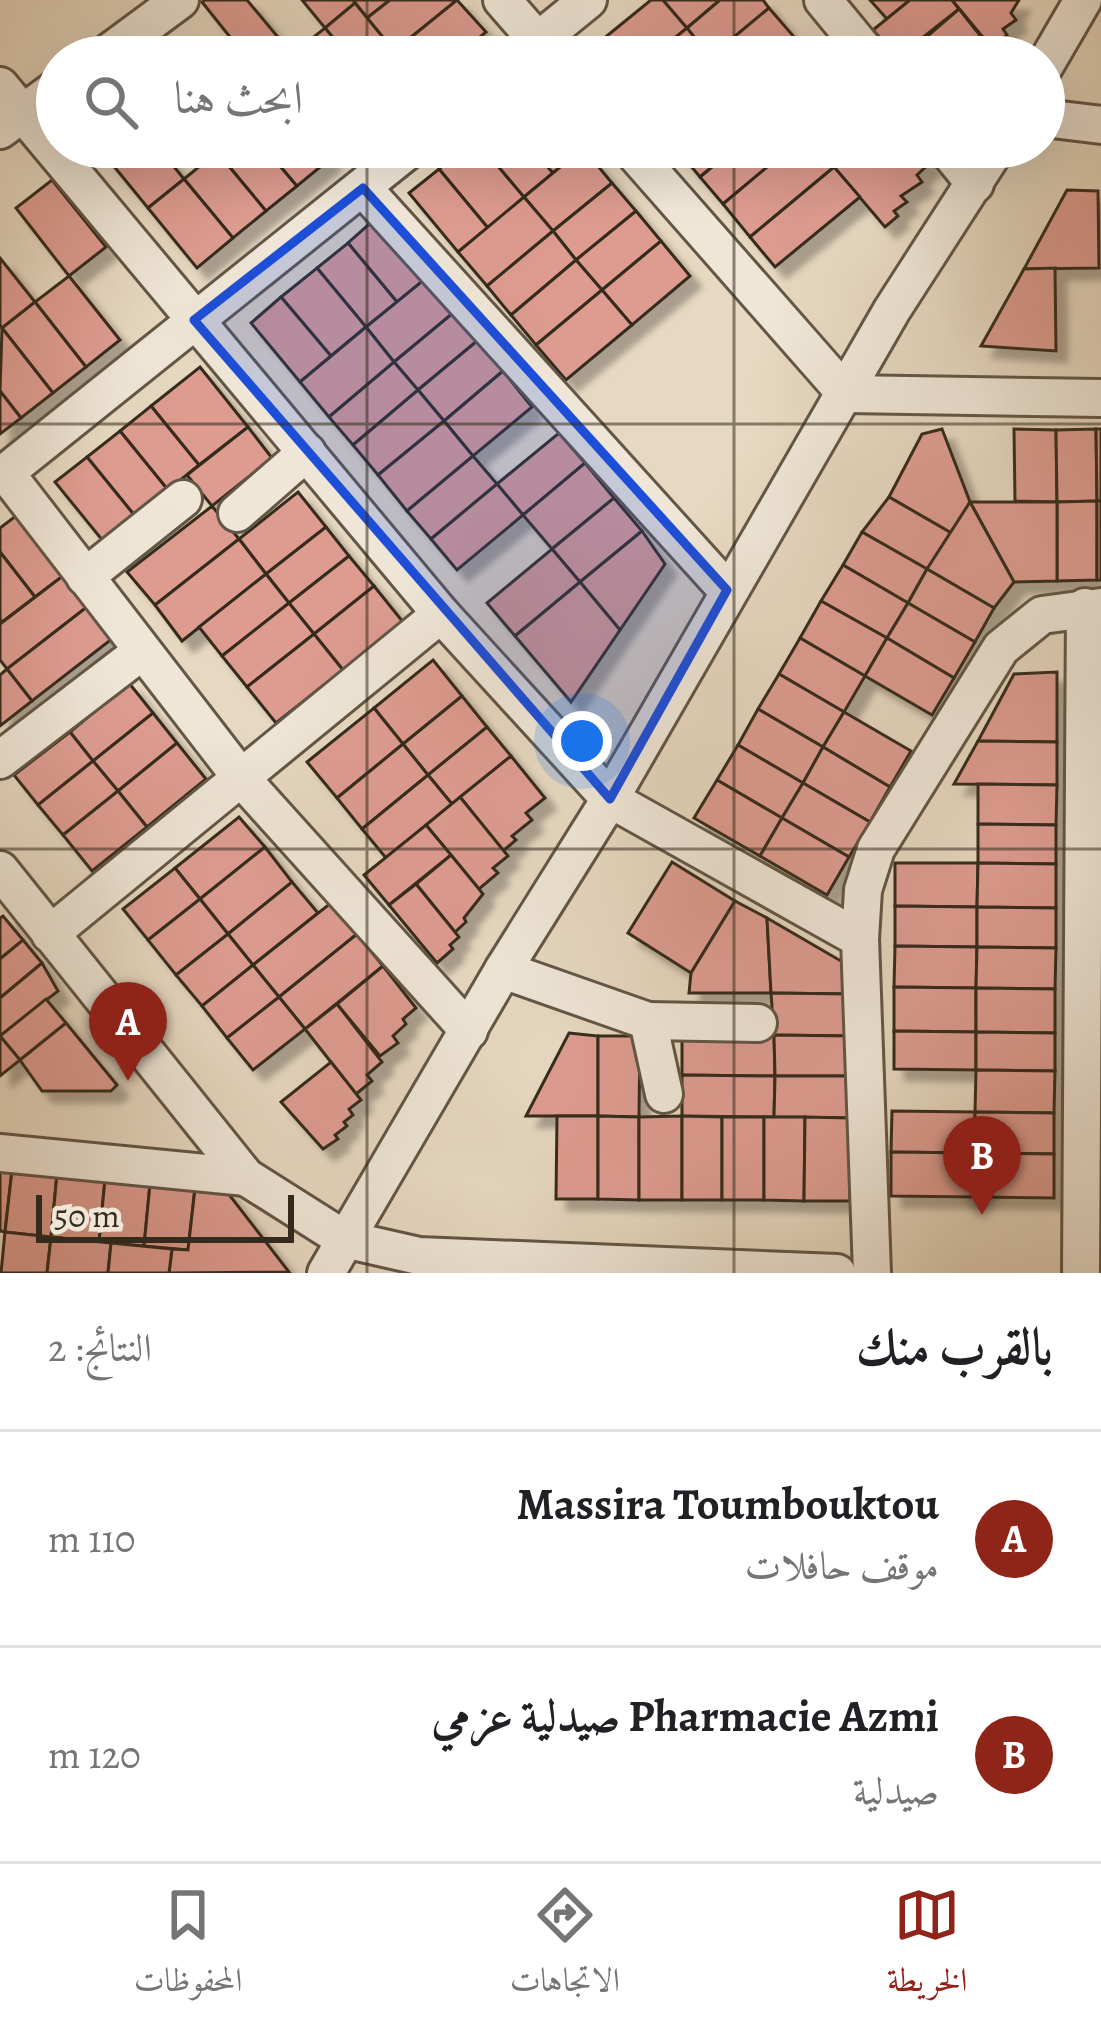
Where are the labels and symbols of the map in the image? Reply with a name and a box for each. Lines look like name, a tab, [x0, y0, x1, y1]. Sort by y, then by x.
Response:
your location	[552, 711, 612, 771]
pin: A	[89, 982, 167, 1081]
pin: B	[943, 1116, 1021, 1215]
scale bar	[36, 1189, 294, 1242]

